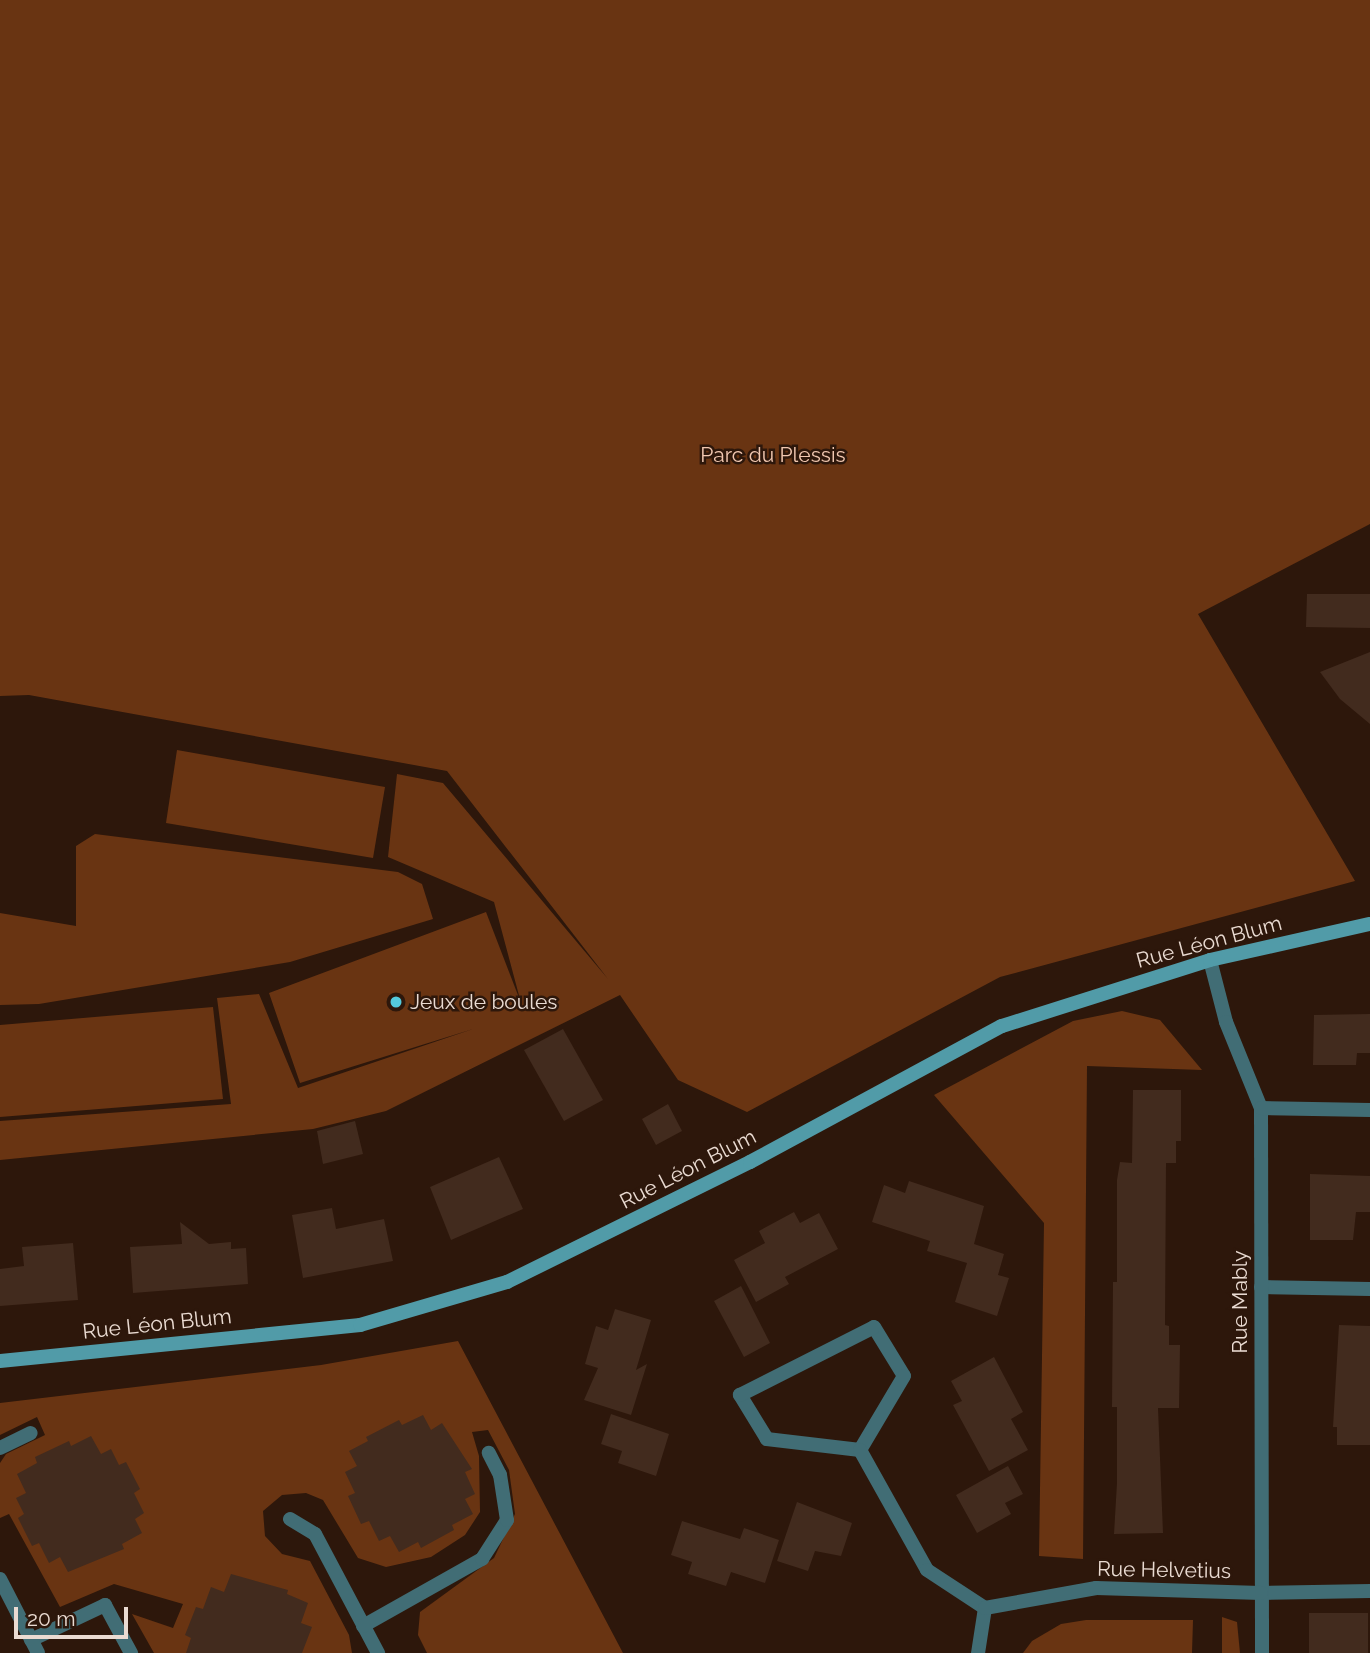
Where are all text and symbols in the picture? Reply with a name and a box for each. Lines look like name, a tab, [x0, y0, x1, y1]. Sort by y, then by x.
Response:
park label: Parc du Plessis	[700, 442, 846, 468]
street label: Rue Léon Blum	[1133, 910, 1285, 974]
place label: Jeux de boules	[410, 989, 558, 1015]
marker: Jeux de boules	[388, 994, 404, 1010]
street label: Rue Léon Blum	[616, 1124, 760, 1214]
street label: Rue Mably	[1227, 1250, 1253, 1354]
street label: Rue Léon Blum	[81, 1304, 233, 1344]
street label: Rue Helvetius	[1097, 1556, 1231, 1584]
scale bar	[18, 1594, 131, 1638]
text: 20 m	[27, 1606, 75, 1631]

